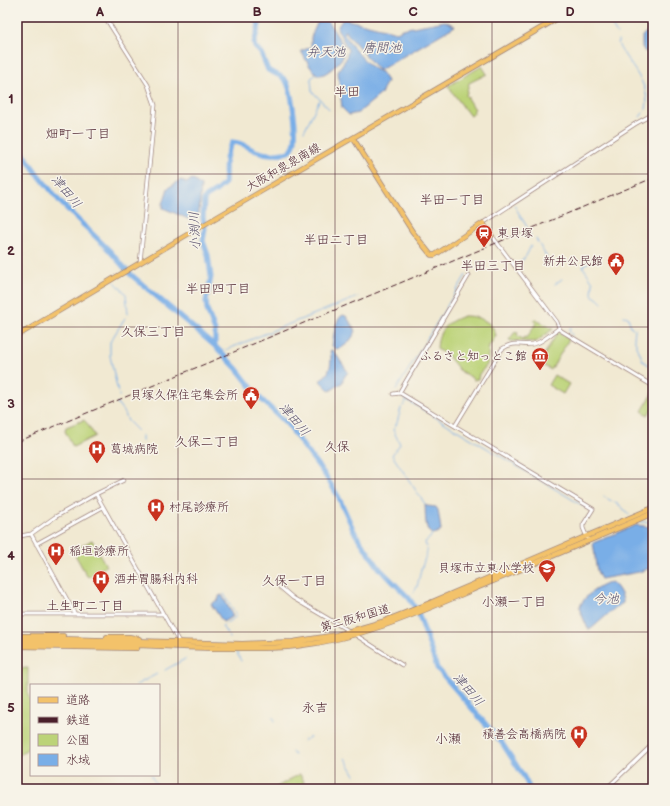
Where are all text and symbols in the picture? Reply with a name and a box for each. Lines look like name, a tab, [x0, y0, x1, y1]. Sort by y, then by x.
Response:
text: A	[95, 4, 104, 20]
text: B	[252, 4, 262, 20]
text: C	[408, 4, 418, 20]
text: D	[565, 4, 575, 20]
water label: 唐間池	[362, 40, 402, 56]
water label: 弁天池	[306, 44, 346, 60]
district label: 半田	[334, 84, 360, 100]
text: 1	[8, 91, 14, 107]
district label: 畑町一丁目	[45, 126, 111, 142]
street label: 大阪和泉泉南線	[243, 140, 323, 195]
water label: 津田川	[48, 172, 85, 212]
district label: 半田一丁目	[419, 192, 485, 208]
water label: 小渕川	[186, 211, 204, 251]
station icon: 東貝塚	[474, 223, 494, 248]
place label: 東貝塚	[497, 226, 533, 241]
district label: 半田二丁目	[303, 232, 369, 248]
text: 2	[7, 243, 15, 259]
public building icon: 新井公民館	[606, 251, 626, 276]
place label: 新井公民館	[543, 254, 603, 269]
district label: 半田三丁目	[460, 258, 526, 274]
district label: 半田四丁目	[185, 281, 251, 297]
district label: 久保三丁目	[120, 324, 186, 340]
museum icon: ふるさと知っとこ館	[530, 346, 550, 371]
place label: ふるさと知っとこ館	[419, 349, 527, 364]
public building icon: 貝塚久保住宅集会所	[241, 385, 261, 410]
place label: 貝塚久保住宅集会所	[130, 388, 238, 403]
text: 3	[7, 396, 15, 412]
water label: 津田川	[275, 400, 313, 440]
district label: 久保二丁目	[174, 434, 240, 450]
hospital icon: 葛城病院	[87, 439, 107, 464]
district label: 久保	[324, 439, 350, 455]
place label: 葛城病院	[110, 442, 158, 457]
hospital icon: 村尾診療所	[146, 497, 166, 522]
place label: 村尾診療所	[169, 500, 229, 515]
hospital icon: 稲垣診療所	[46, 541, 66, 566]
place label: 稲垣診療所	[69, 544, 129, 559]
text: 4	[7, 548, 15, 564]
school or university icon: 貝塚市立東小学校	[537, 558, 557, 583]
place label: 貝塚市立東小学校	[438, 561, 534, 576]
hospital icon: 酒井胃腸科内科	[91, 569, 111, 594]
place label: 酒井胃腸科内科	[114, 572, 198, 587]
district label: 久保一丁目	[261, 573, 327, 589]
water label: 今池	[593, 591, 620, 607]
district label: 小瀬一丁目	[481, 594, 547, 610]
district label: 土生町二丁目	[46, 598, 124, 614]
street label: 第二阪和国道	[318, 601, 392, 636]
water label: 津田川	[449, 670, 487, 710]
legend	[30, 684, 160, 776]
text: 道路	[66, 693, 90, 708]
text: 5	[7, 700, 15, 716]
district label: 永吉	[302, 700, 328, 716]
text: 鉄道	[66, 713, 90, 728]
hospital icon: 積善会高橋病院	[569, 724, 589, 749]
place label: 積善会高橋病院	[482, 727, 566, 742]
district label: 小瀬	[435, 731, 461, 747]
text: 公園	[66, 733, 90, 748]
text: 水域	[66, 753, 90, 768]

